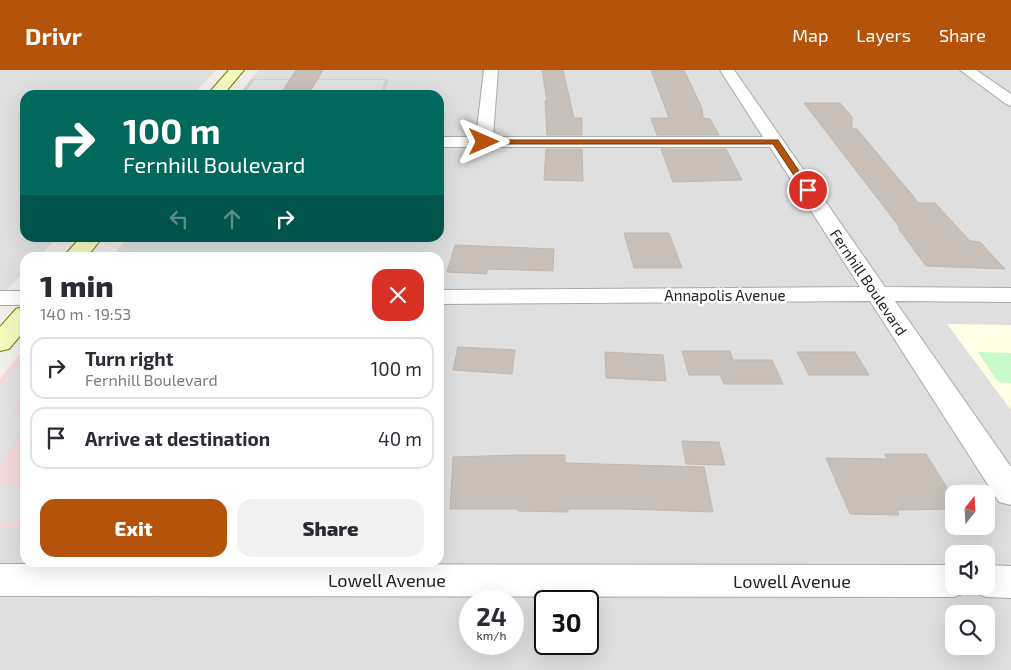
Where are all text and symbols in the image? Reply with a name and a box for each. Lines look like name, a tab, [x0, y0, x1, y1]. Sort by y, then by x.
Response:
text: Drivr	[25, 21, 82, 50]
text: Map	[792, 24, 828, 46]
text: Layers	[856, 24, 911, 46]
text: Share	[939, 24, 986, 46]
text: 100 m	[123, 109, 221, 151]
icon: right	[40, 110, 105, 175]
position arrow	[457, 115, 509, 167]
text: Fernhill Boulevard	[123, 151, 305, 177]
pin	[787, 169, 829, 211]
icon: arrive	[794, 176, 822, 204]
icon: left	[165, 205, 193, 233]
icon: ahead	[218, 205, 246, 233]
icon: right	[271, 205, 299, 233]
street label: Fernhill Boulevard	[827, 225, 911, 339]
text: 1 min	[40, 267, 114, 303]
button: close	[372, 269, 424, 321]
street label: Annapolis Avenue	[664, 286, 786, 304]
text: 140 m · 19:53	[40, 304, 131, 323]
text: Turn right	[85, 347, 173, 370]
icon: right	[42, 354, 70, 382]
text: 100 m	[371, 357, 422, 380]
text: Fernhill Boulevard	[85, 370, 218, 389]
icon: arrive	[42, 424, 70, 452]
text: Arrive at destination	[85, 427, 270, 450]
text: 40 m	[378, 427, 422, 450]
north arrow	[945, 485, 995, 535]
map controls	[945, 485, 995, 655]
button: Exit	[40, 499, 227, 557]
button: Share	[237, 499, 424, 557]
button: sound	[945, 545, 995, 595]
street label: Lowell Avenue	[328, 569, 446, 591]
street label: Lowell Avenue	[733, 570, 851, 592]
speed limit sign: 30	[534, 590, 599, 655]
text: 24	[476, 601, 507, 631]
button: search	[945, 605, 995, 655]
text: km/h	[477, 628, 506, 642]

